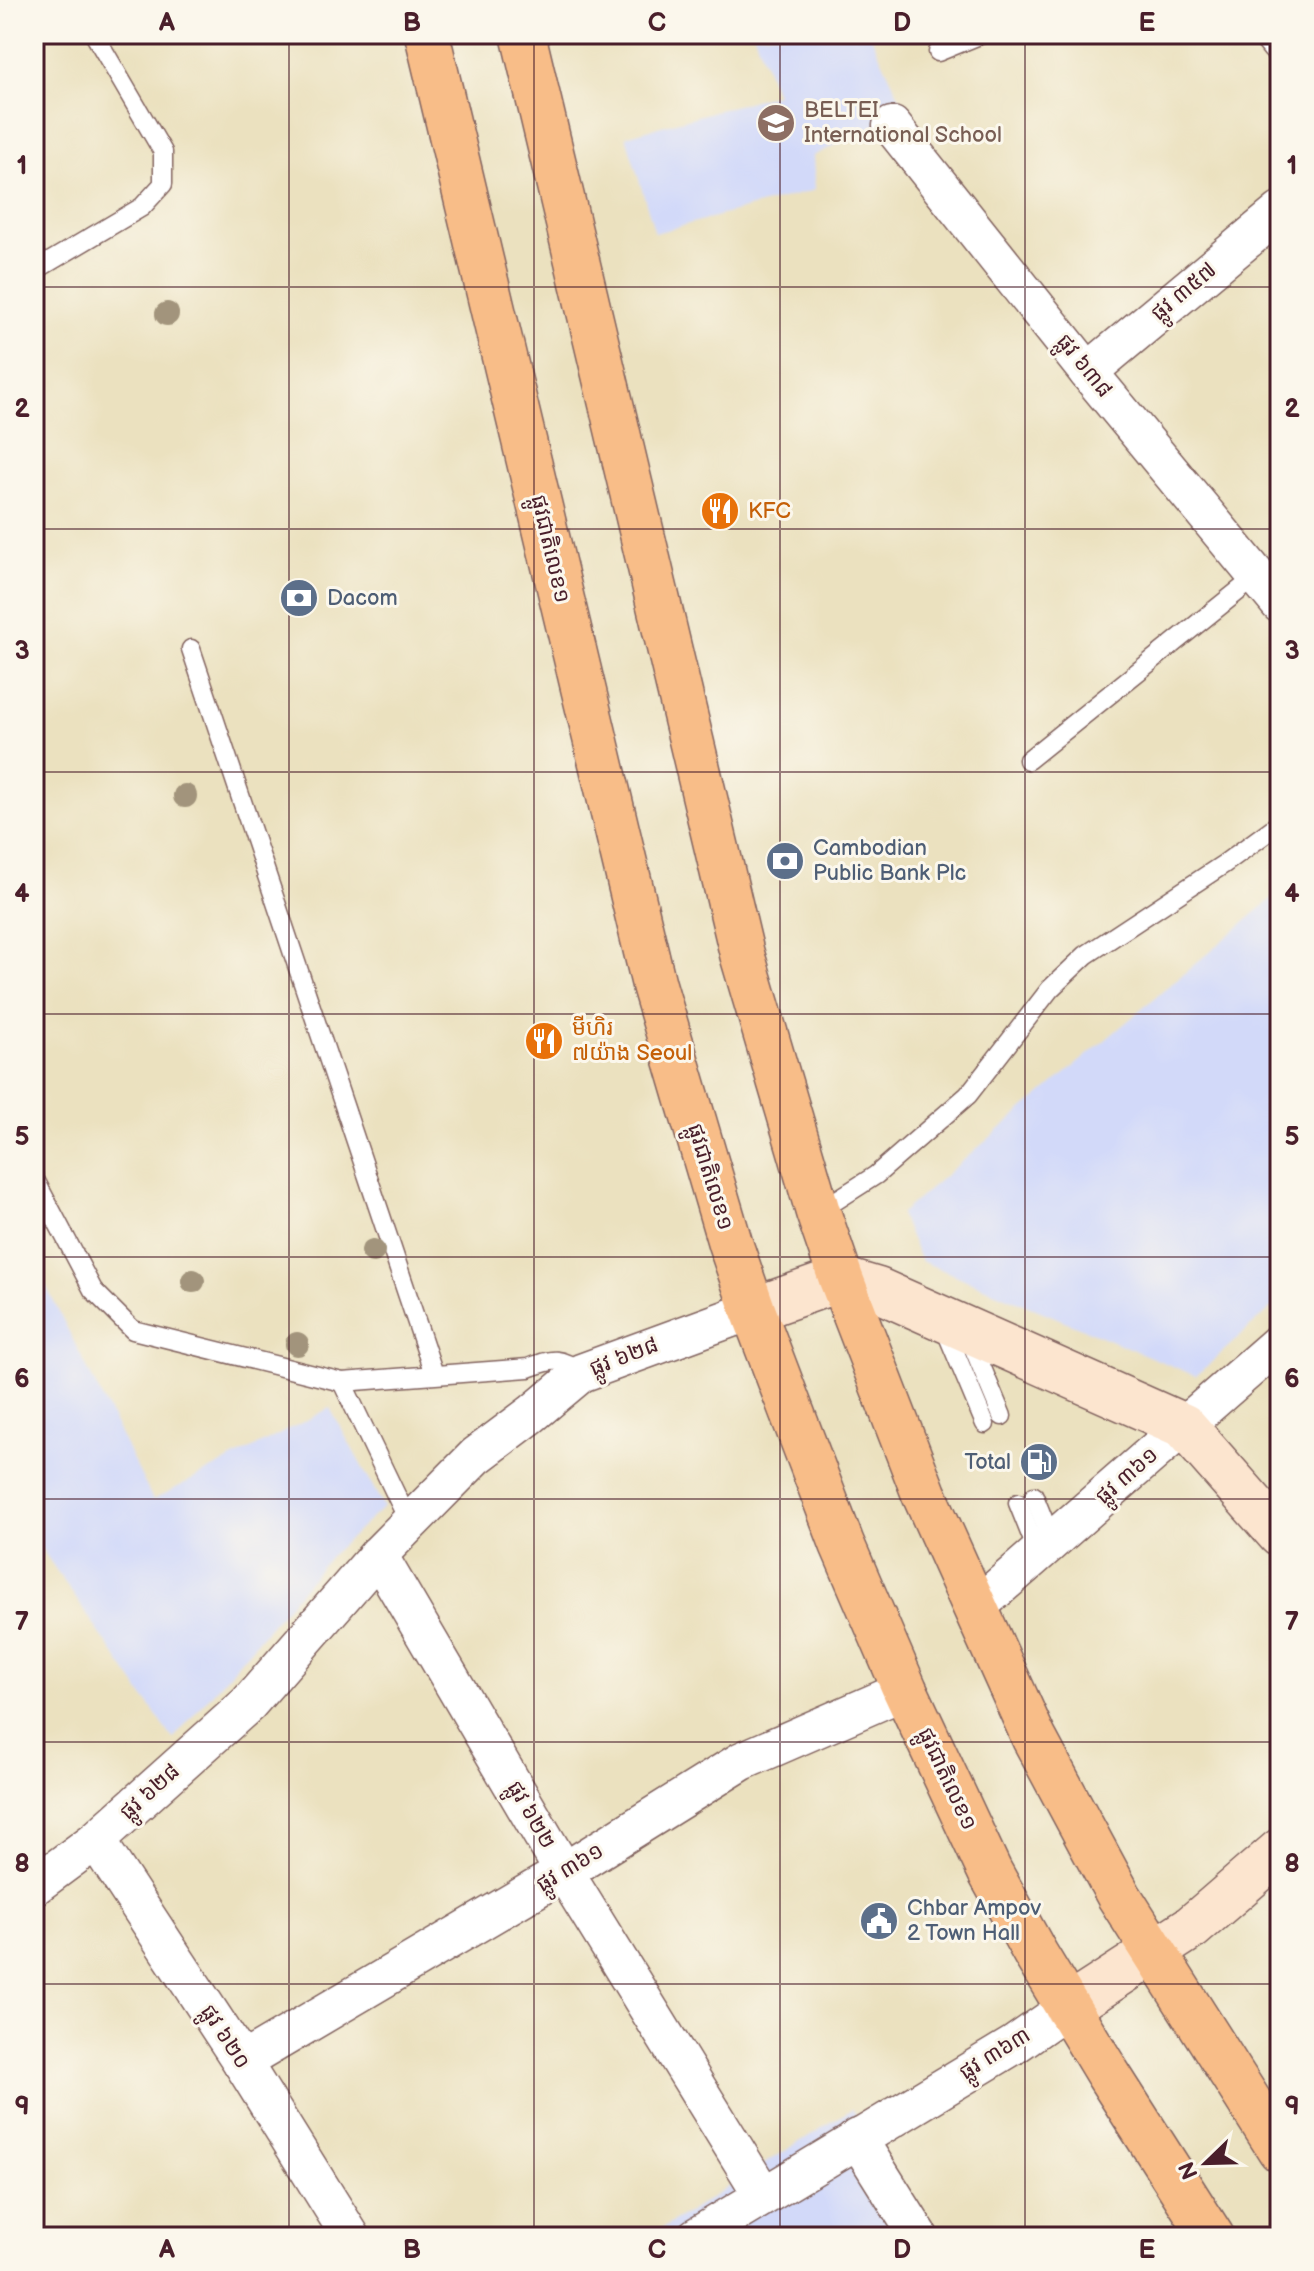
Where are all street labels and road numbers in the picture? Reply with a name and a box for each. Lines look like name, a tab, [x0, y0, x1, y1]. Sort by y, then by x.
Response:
street label: ផ្លូវ ៣៥៧	[1146, 257, 1226, 331]
street label: ផ្លូវ ៦៣៨	[1046, 329, 1118, 407]
street label: ផ្លូវជាតិលេខ១	[519, 492, 576, 607]
street label: ផ្លូវជាតិលេខ១	[676, 1120, 739, 1235]
street label: ផ្លូវ ៦២៨	[586, 1332, 664, 1388]
street label: ផ្លូវ ៣៦១	[1090, 1442, 1167, 1515]
street label: ផ្លូវជាតិលេខ១	[906, 1723, 983, 1837]
street label: ផ្លូវ ៦២៨	[114, 1758, 189, 1830]
street label: ផ្លូវ ៦២២	[496, 1776, 561, 1857]
street label: ផ្លូវ ៣៦១	[531, 1837, 611, 1903]
street label: ផ្លូវ ៦២០	[190, 2000, 256, 2077]
street label: ផ្លូវ ៣៦៣	[954, 2022, 1039, 2091]

